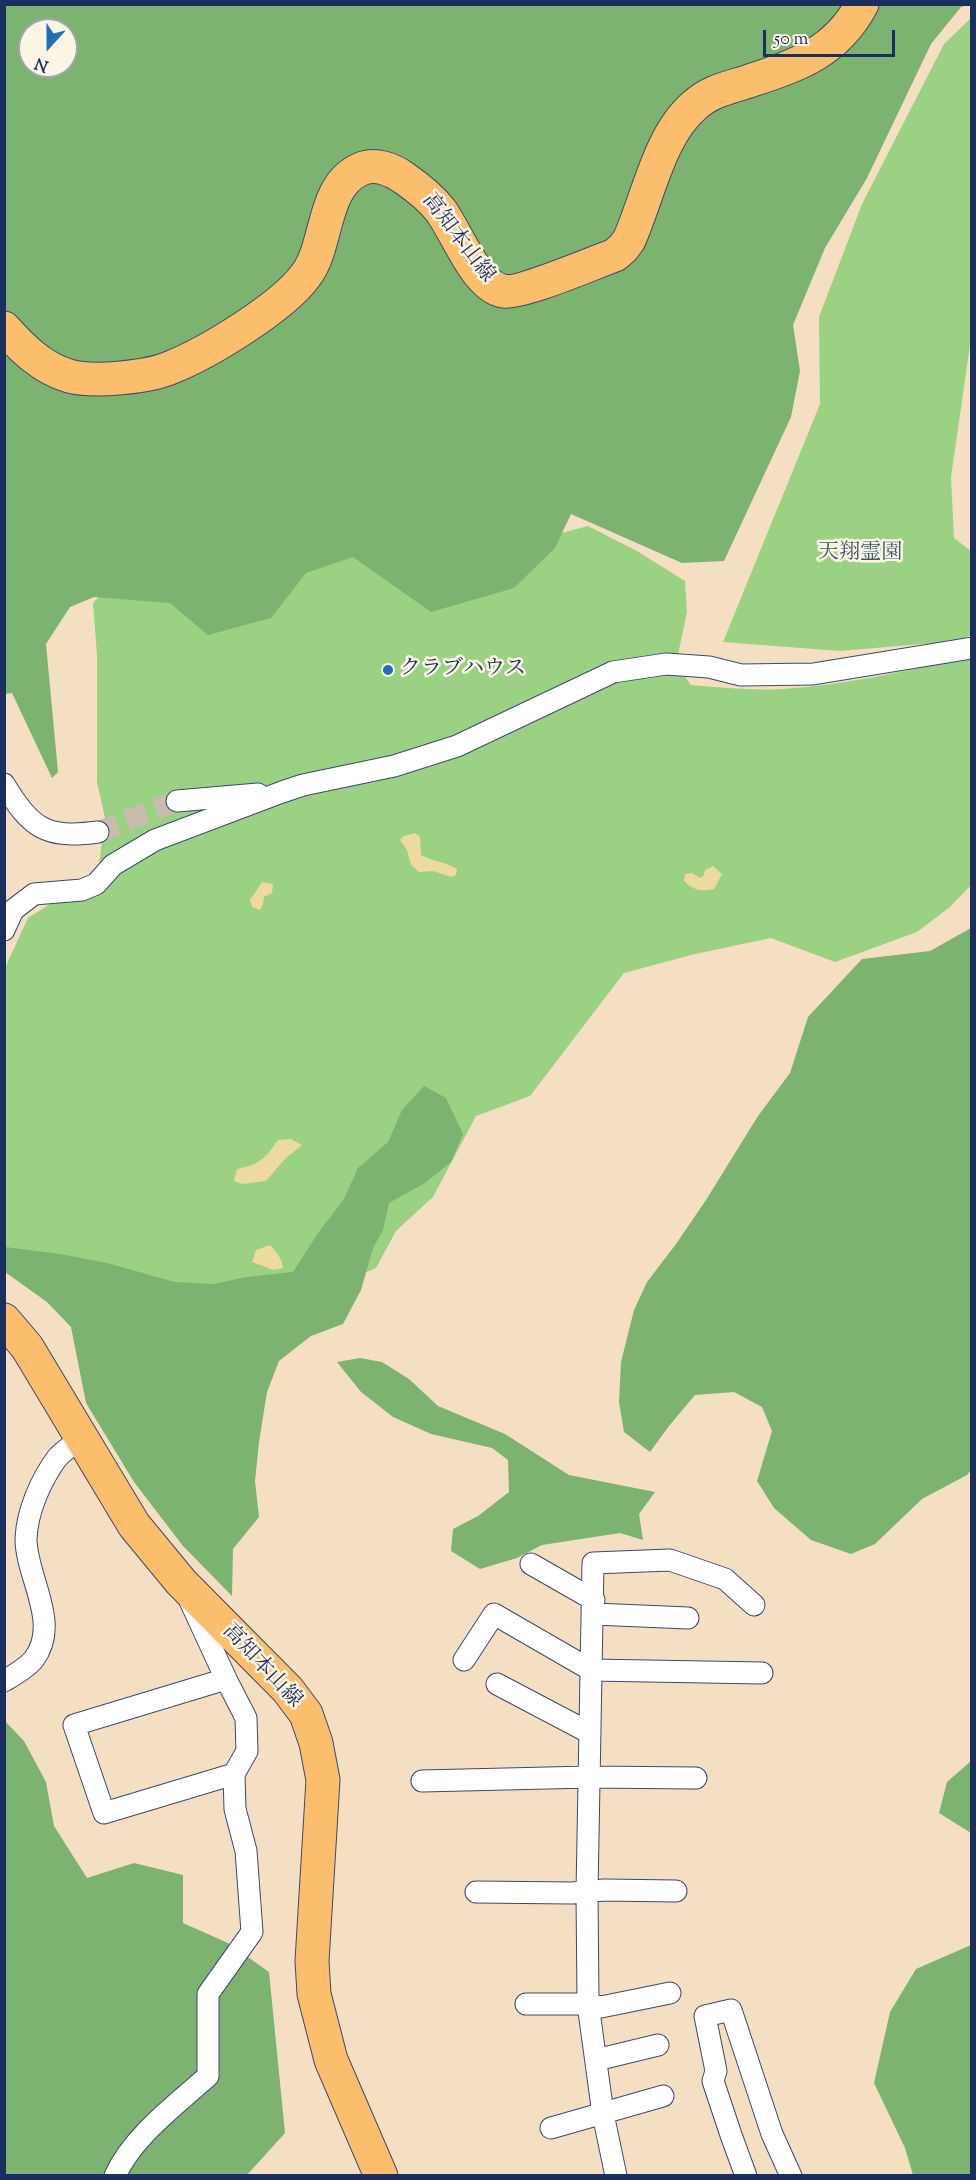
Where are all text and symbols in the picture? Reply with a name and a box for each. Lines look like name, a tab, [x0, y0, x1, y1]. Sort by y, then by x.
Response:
north arrow	[18, 18, 78, 78]
scale bar	[766, 18, 898, 56]
text: 50 m	[774, 27, 808, 53]
text: N	[32, 50, 52, 76]
street label: 高知本山線	[415, 189, 499, 289]
park label: 天翔霊園	[818, 541, 902, 567]
place label: クラブハウス	[400, 657, 526, 683]
marker: クラブハウス	[381, 663, 395, 677]
street label: 高知本山線	[216, 1620, 306, 1714]

